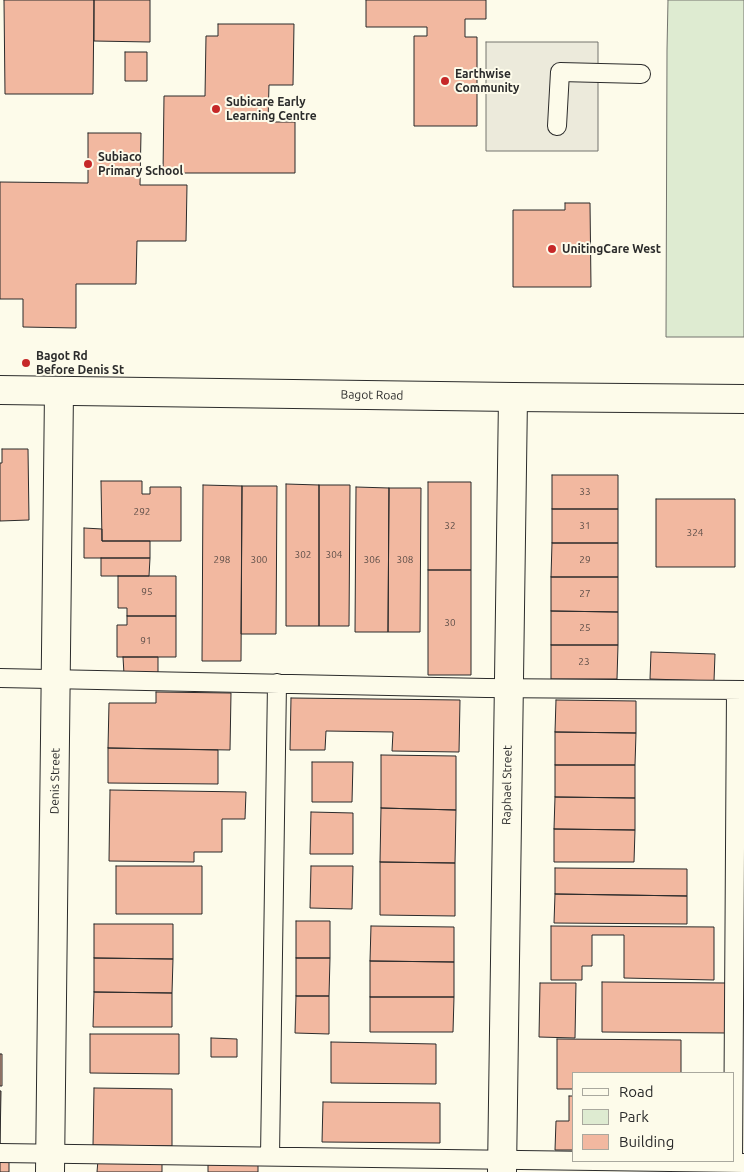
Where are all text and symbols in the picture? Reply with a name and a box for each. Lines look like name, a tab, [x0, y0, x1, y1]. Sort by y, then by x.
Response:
place label: Earthwise Community	[455, 67, 519, 95]
marker: Earthwise Community	[439, 75, 451, 87]
place label: Subicare Early Learning Centre	[226, 95, 317, 123]
marker: Subicare Early Learning Centre	[210, 103, 222, 115]
place label: Subiaco Primary School	[98, 150, 183, 178]
marker: Subiaco Primary School	[82, 158, 94, 170]
place label: UnitingCare West	[562, 242, 661, 256]
marker: UnitingCare West	[546, 243, 558, 255]
place label: Bagot Rd Before Denis St	[36, 349, 124, 377]
marker: Bagot Rd Before Denis St	[20, 357, 32, 369]
street label: Bagot Road	[340, 387, 404, 403]
house number: 33	[579, 486, 591, 498]
house number: 292	[134, 506, 150, 518]
house number: 32	[444, 520, 456, 532]
house number: 31	[579, 520, 591, 532]
house number: 324	[687, 527, 703, 539]
house number: 302	[295, 549, 311, 561]
house number: 304	[326, 549, 342, 561]
house number: 298	[214, 554, 230, 566]
house number: 300	[251, 554, 267, 566]
house number: 306	[364, 554, 380, 566]
house number: 308	[397, 554, 413, 566]
house number: 29	[579, 554, 591, 566]
house number: 95	[141, 586, 153, 598]
house number: 27	[579, 588, 591, 600]
house number: 30	[444, 617, 456, 629]
house number: 25	[579, 622, 591, 634]
house number: 91	[140, 635, 152, 647]
house number: 23	[578, 656, 590, 668]
street label: Raphael Street	[499, 745, 515, 825]
street label: Denis Street	[47, 748, 63, 814]
legend	[572, 1072, 734, 1162]
text: Road	[619, 1083, 654, 1100]
text: Park	[619, 1108, 649, 1125]
text: Building	[619, 1133, 674, 1150]

